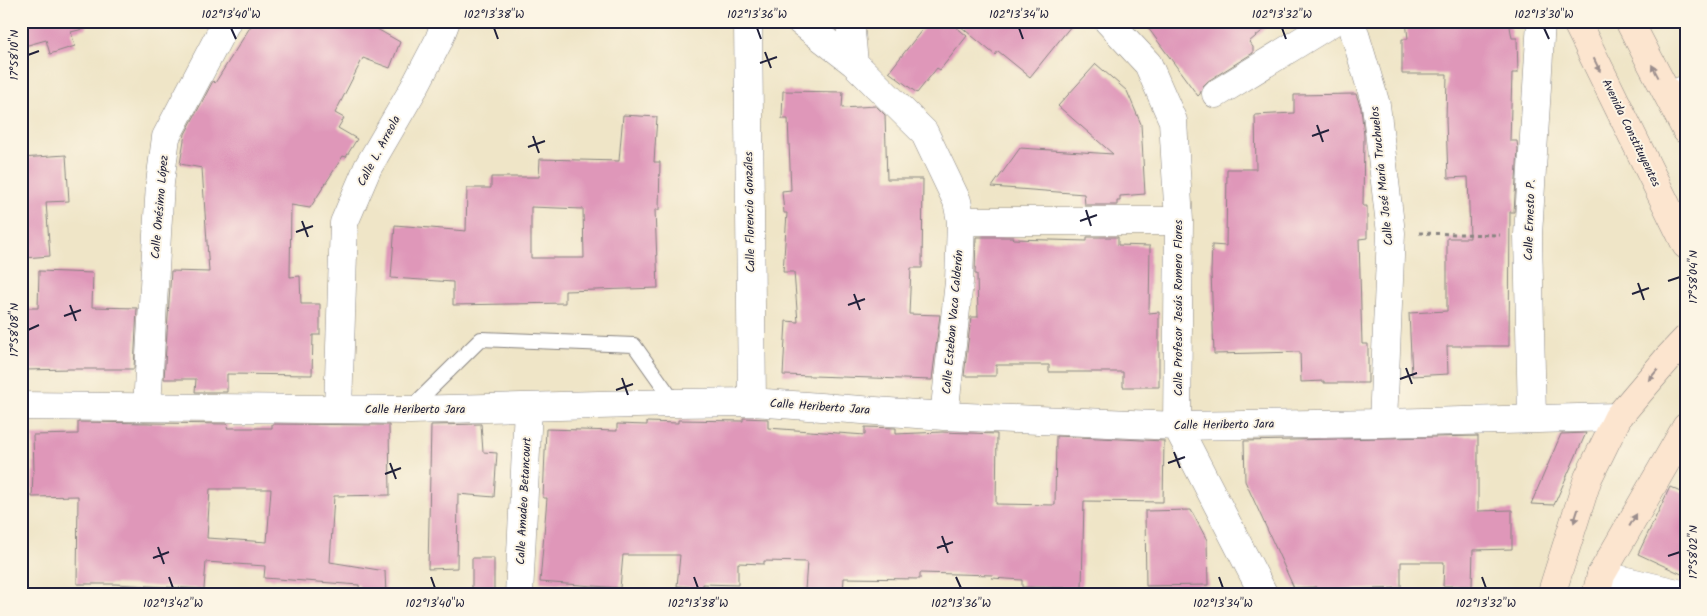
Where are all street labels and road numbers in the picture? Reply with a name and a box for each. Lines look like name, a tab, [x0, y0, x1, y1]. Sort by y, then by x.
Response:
street label: Avenida Constituyentes	[1597, 76, 1665, 190]
street label: Calle José María Truchuelos	[1365, 105, 1399, 247]
street label: Calle L. Arreola	[352, 112, 406, 190]
street label: Calle Florencio Gonzáles	[739, 151, 761, 273]
street label: Calle Onésimo López	[146, 154, 174, 260]
street label: Calle Ernesto P.	[1519, 179, 1541, 261]
street label: Calle Profesor Jesús Romero Flores	[1169, 220, 1188, 396]
street label: Calle Esteban Vaca Calderón	[937, 249, 969, 395]
street label: Calle Heriberto Jara	[769, 394, 871, 420]
street label: Calle Heriberto Jara	[365, 400, 466, 419]
street label: Calle Heriberto Jara	[1174, 415, 1275, 435]
street label: Calle Amadeo Betancourt	[511, 436, 537, 565]

